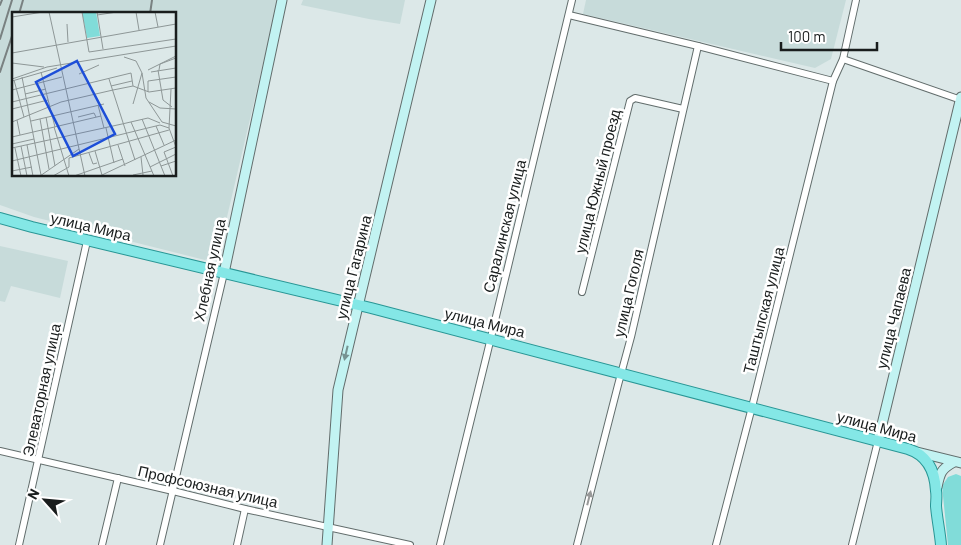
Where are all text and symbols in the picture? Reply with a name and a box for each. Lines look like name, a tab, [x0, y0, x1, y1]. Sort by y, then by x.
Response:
inset map	[12, 12, 176, 176]
scale bar	[781, 20, 877, 52]
text: 100 m	[788, 27, 826, 45]
street label: улица Южный проезд	[570, 107, 624, 255]
street label: Саралинская улица	[479, 157, 529, 294]
street label: улица Мира	[49, 208, 134, 244]
street label: улица Гагарина	[331, 212, 375, 321]
street label: Хлебная улица	[189, 216, 229, 323]
street label: Таштыпская улица	[739, 244, 788, 375]
street label: улица Гоголя	[609, 247, 647, 339]
street label: улица Чапаева	[872, 265, 914, 370]
street label: улица Мира	[443, 303, 527, 341]
street label: Элеваторная улица	[18, 321, 64, 458]
one-way arrow	[342, 345, 350, 360]
street label: улица Мира	[835, 407, 919, 445]
street label: Профсоюзная улица	[136, 461, 280, 511]
north arrow	[20, 475, 70, 525]
text: N	[23, 486, 43, 502]
one-way arrow	[585, 490, 593, 505]

